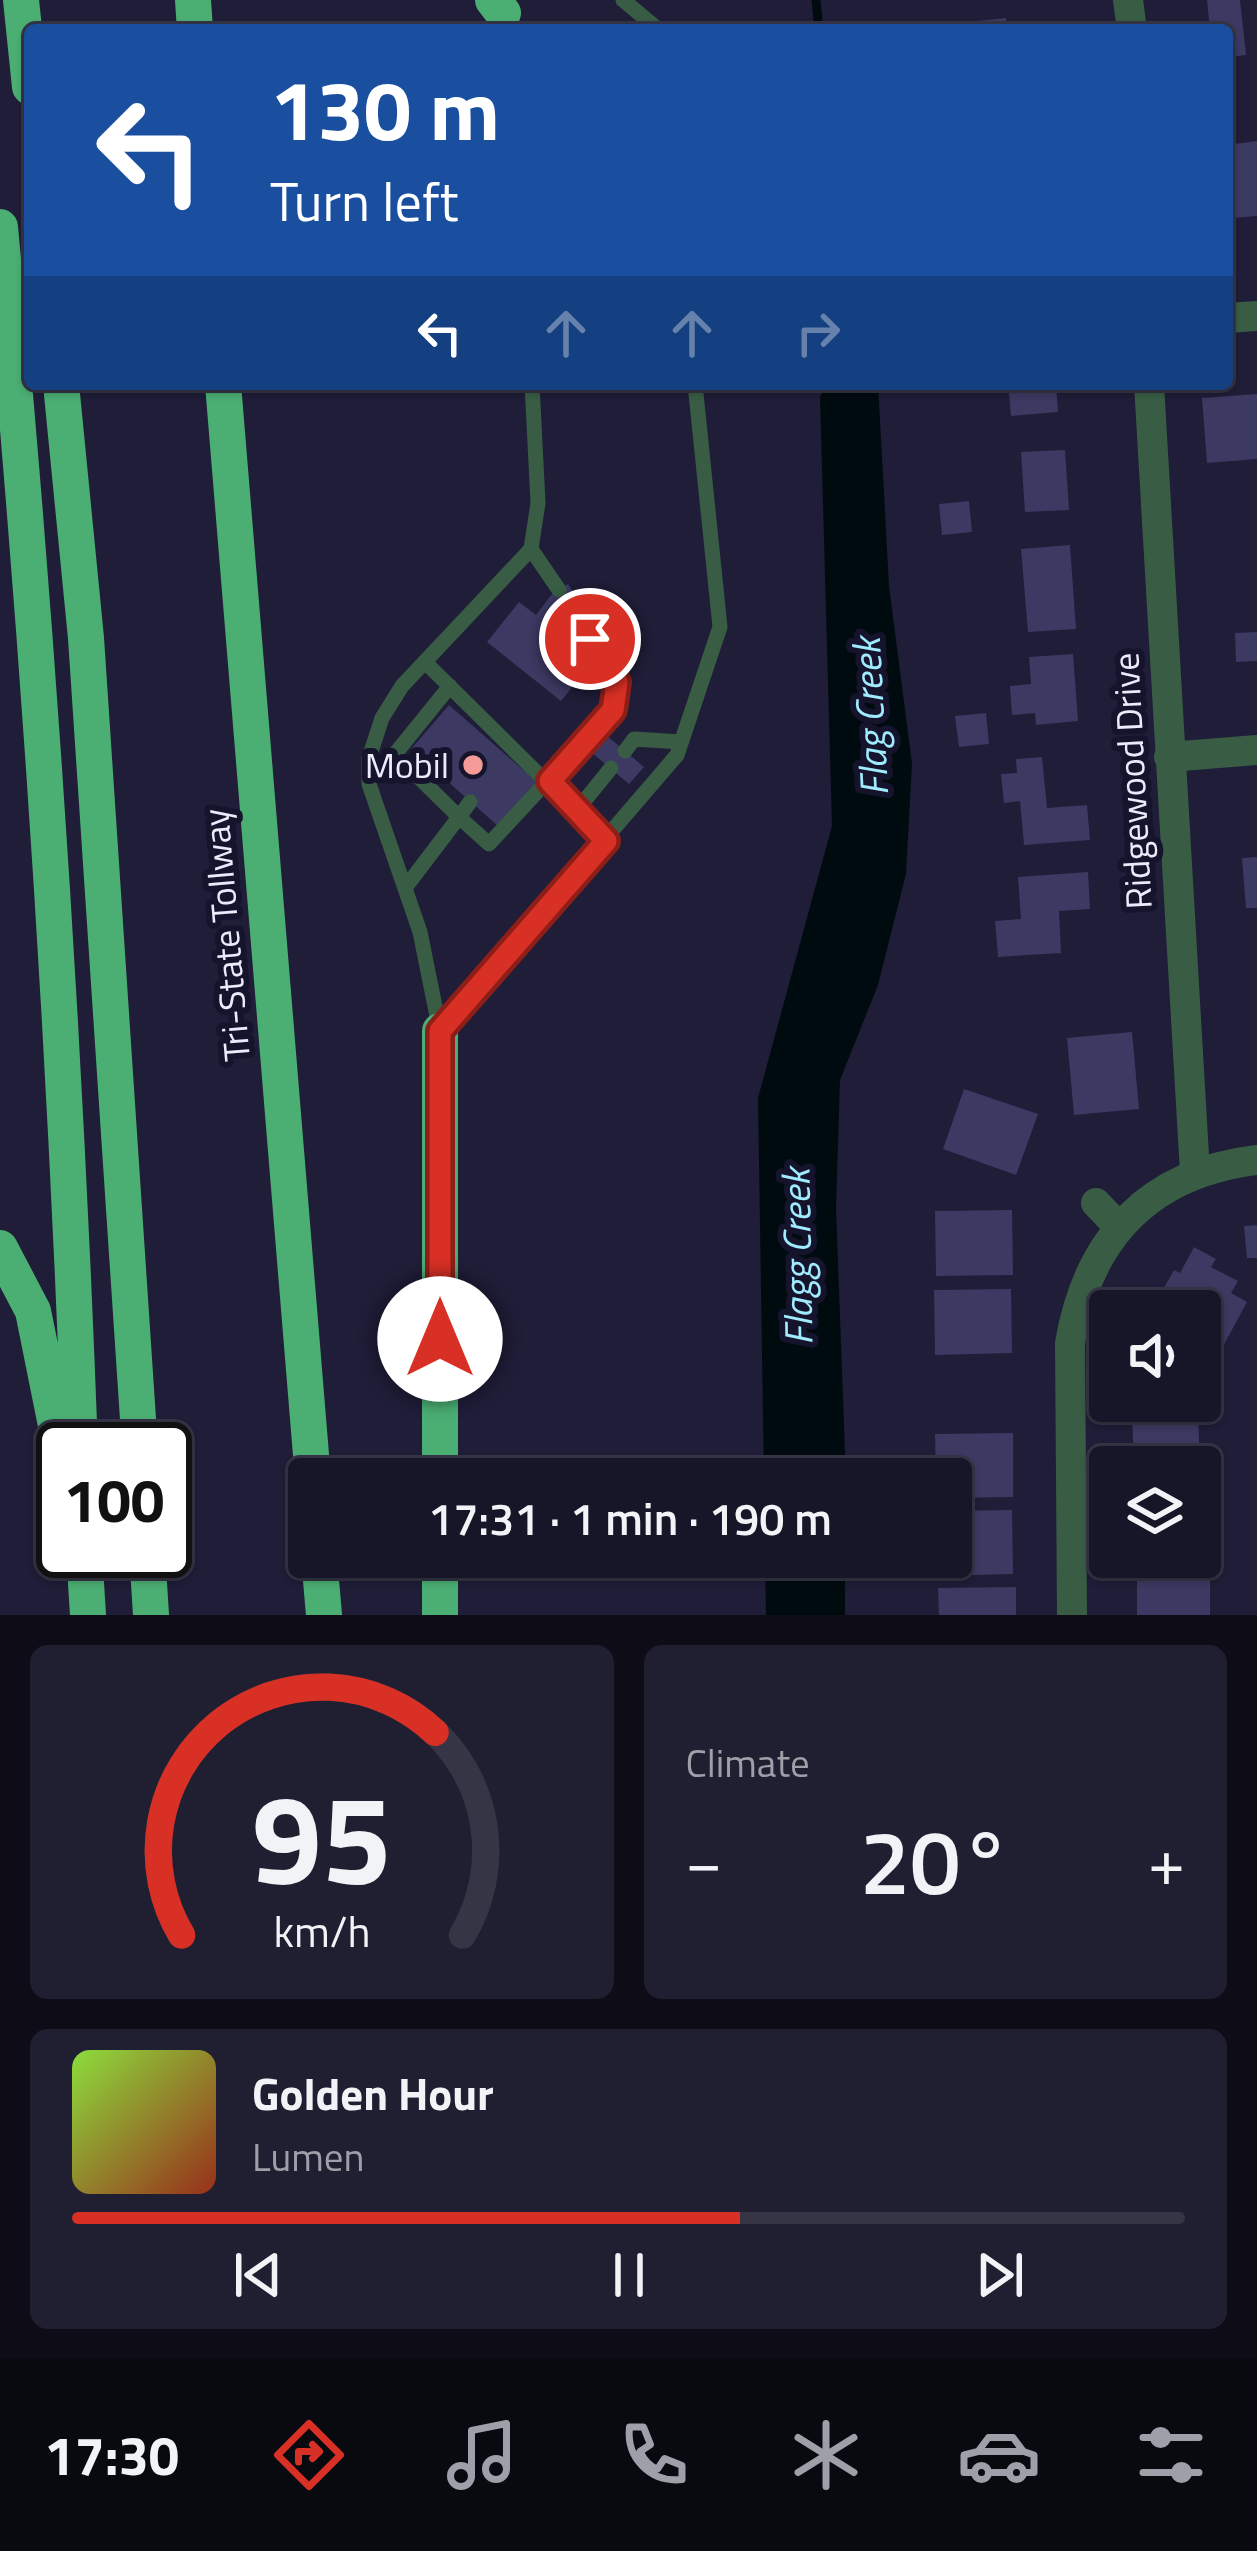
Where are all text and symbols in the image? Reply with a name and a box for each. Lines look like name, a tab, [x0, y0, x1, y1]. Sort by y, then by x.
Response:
text: 130 m	[270, 45, 500, 173]
icon: left	[72, 72, 228, 228]
text: Turn left	[270, 160, 459, 242]
icon: left	[407, 300, 473, 366]
icon: ahead	[533, 300, 599, 366]
icon: ahead	[659, 300, 725, 366]
icon: right	[785, 300, 851, 366]
pin	[539, 588, 641, 690]
icon: arrive	[557, 606, 623, 672]
water label: Flag Creek	[836, 632, 903, 798]
street label: Ridgewood Drive	[1097, 651, 1166, 911]
place label: Mobil	[365, 737, 449, 792]
marker: Mobil	[460, 752, 486, 778]
street label: Tri-State Tollway	[187, 806, 264, 1064]
water label: Flagg Creek	[765, 1164, 828, 1346]
position arrow	[377, 1276, 503, 1402]
map controls	[1089, 1290, 1221, 1578]
button: sound	[1089, 1290, 1221, 1422]
speed limit sign: 100	[36, 1422, 192, 1578]
button: layers	[1089, 1446, 1221, 1578]
text: 17:31 · 1 min · 190 m	[428, 1484, 832, 1552]
text: Climate	[686, 1733, 810, 1792]
text: 95	[252, 1743, 392, 1932]
text: 20°	[860, 1792, 1011, 1929]
text: −	[686, 1810, 722, 1911]
text: +	[1148, 1810, 1185, 1911]
text: km/h	[273, 1898, 370, 1964]
text: Golden Hour	[252, 2059, 494, 2127]
text: Lumen	[252, 2127, 364, 2186]
icon: previous	[225, 2242, 291, 2308]
icon: pause	[596, 2242, 662, 2308]
icon: next	[967, 2242, 1033, 2308]
icon: directions	[267, 2413, 351, 2497]
icon: music	[440, 2413, 524, 2497]
icon: phone	[612, 2413, 696, 2497]
icon: climate	[784, 2413, 868, 2497]
icon: car	[957, 2413, 1041, 2497]
icon: filters	[1129, 2413, 1213, 2497]
text: 17:30	[44, 2414, 179, 2496]

